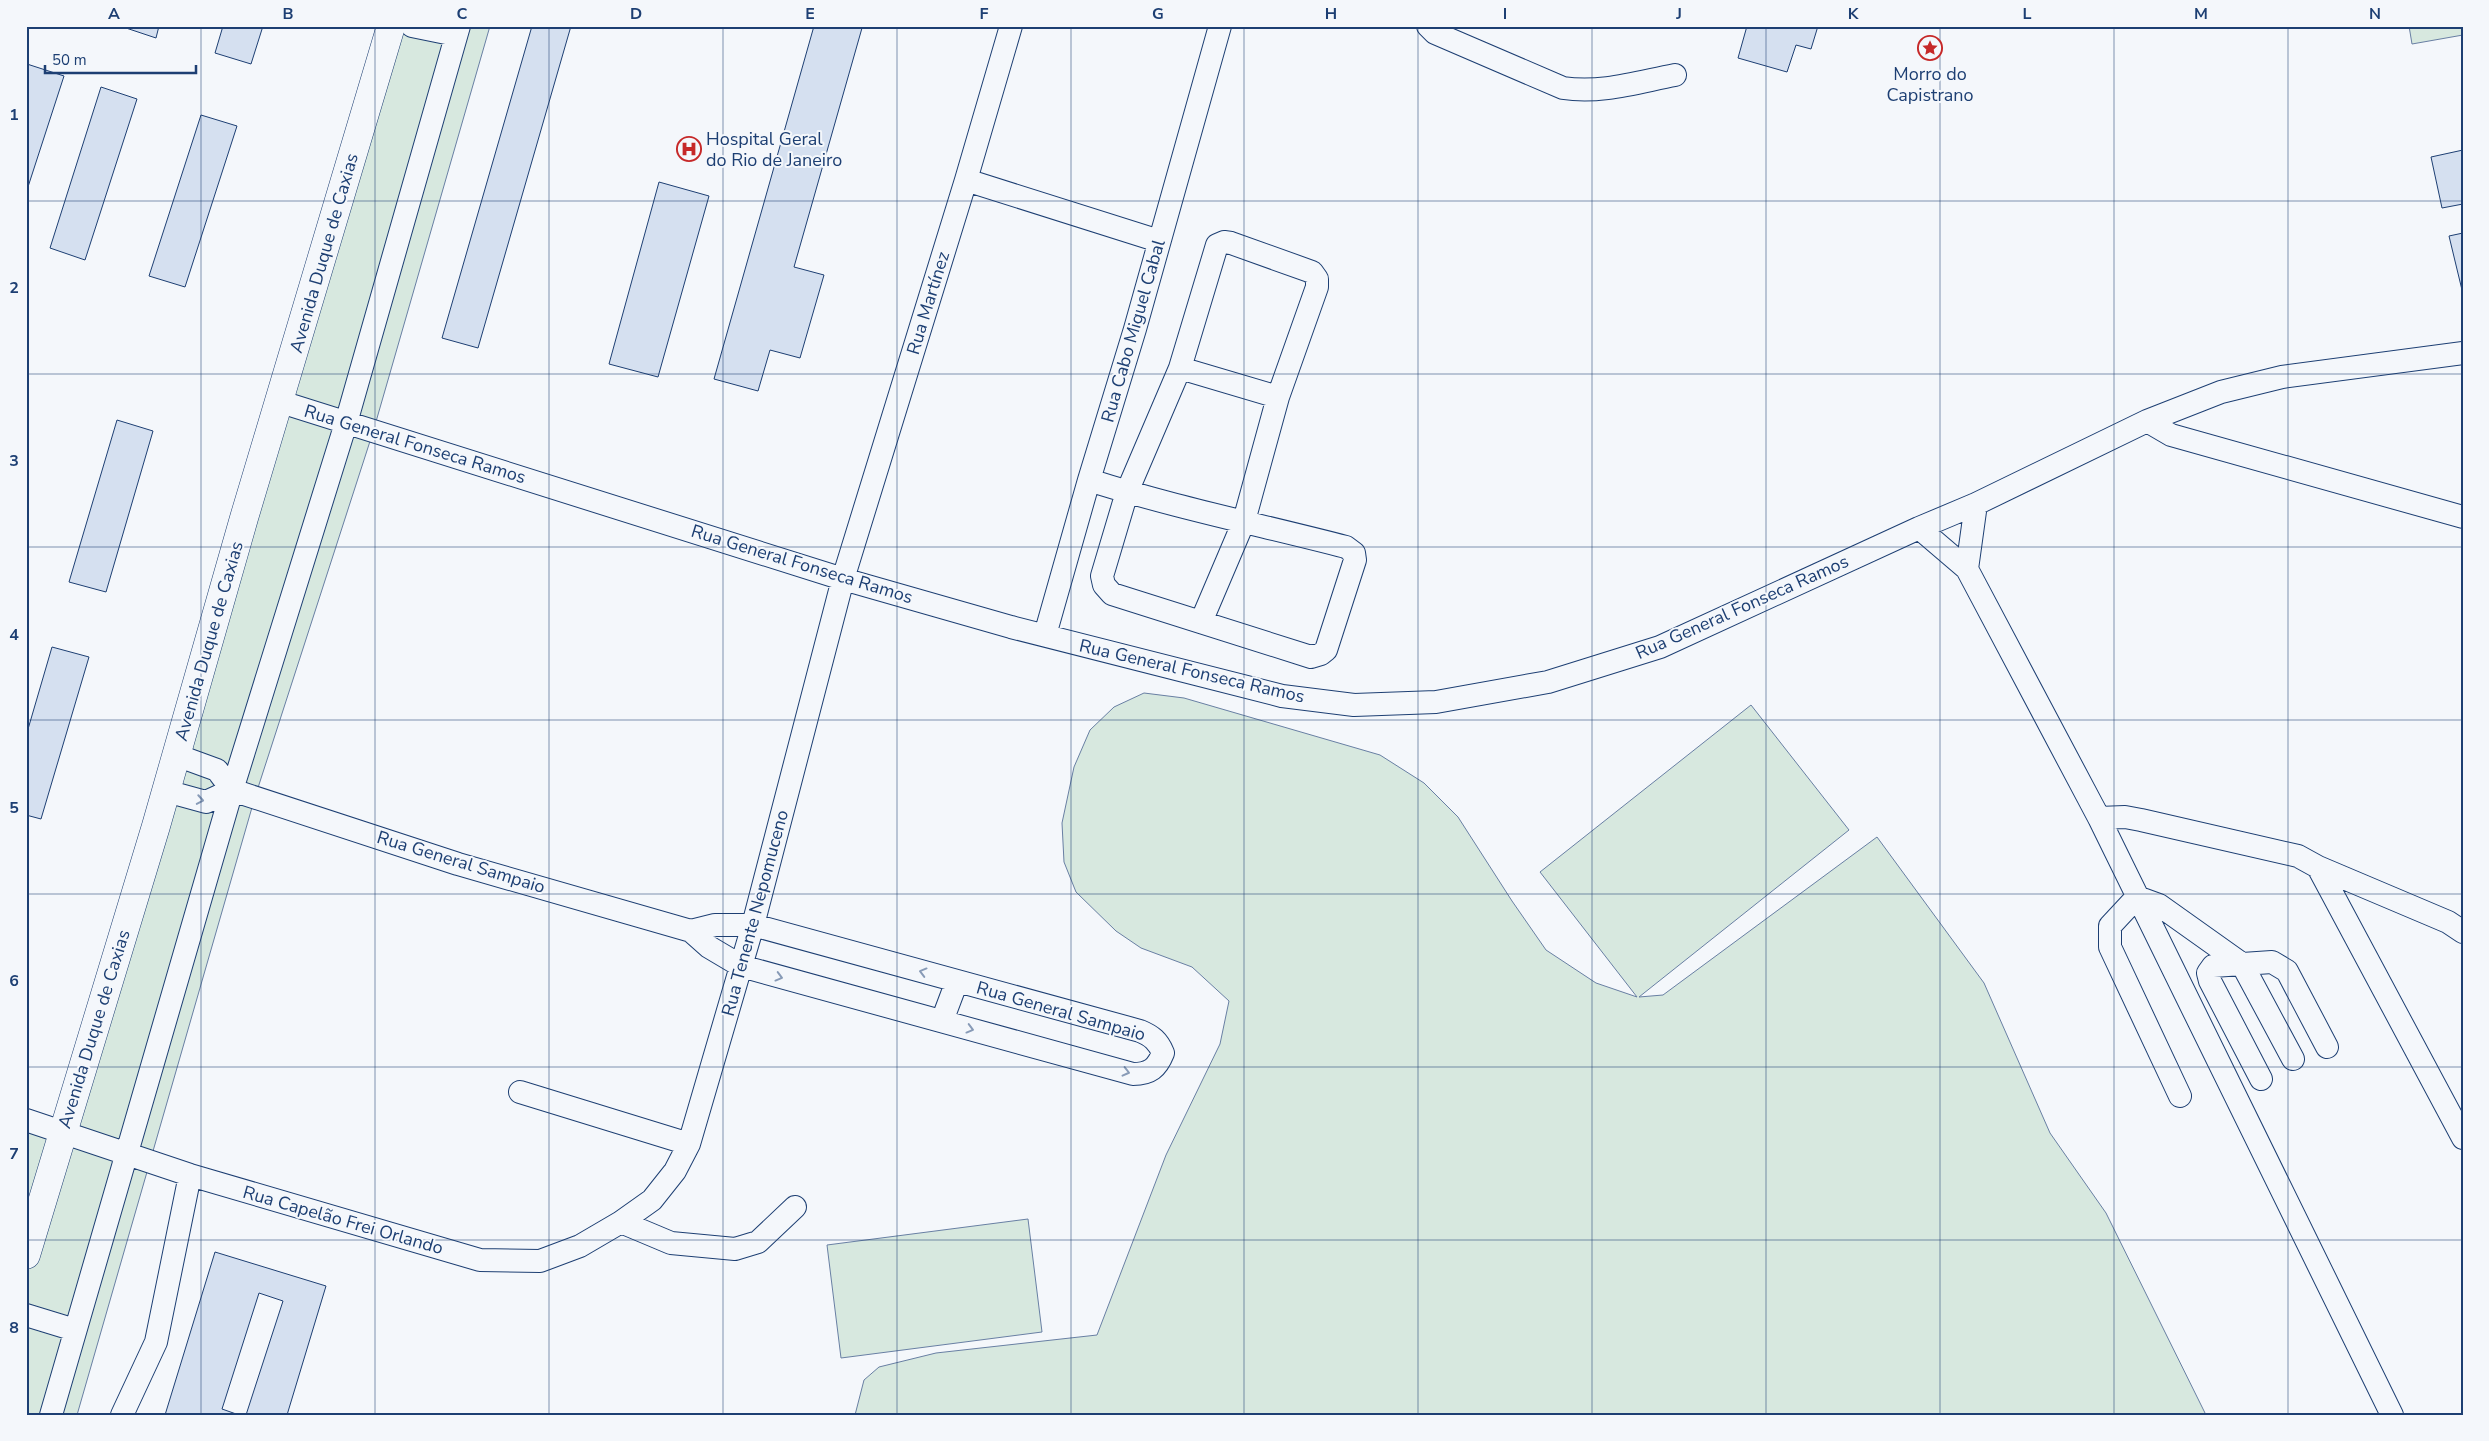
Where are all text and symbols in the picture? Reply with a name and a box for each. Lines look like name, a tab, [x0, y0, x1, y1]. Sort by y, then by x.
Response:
text: A	[108, 3, 120, 25]
text: B	[282, 3, 294, 25]
text: C	[457, 3, 468, 25]
text: D	[630, 3, 642, 25]
text: E	[805, 3, 815, 25]
text: F	[980, 3, 989, 25]
text: G	[1152, 3, 1164, 25]
text: H	[1325, 3, 1337, 25]
text: I	[1503, 3, 1507, 25]
text: J	[1675, 3, 1682, 25]
text: K	[1848, 3, 1860, 25]
text: L	[2023, 3, 2032, 25]
text: M	[2194, 3, 2208, 25]
text: N	[2369, 3, 2381, 25]
place icon: Morro do Capistrano	[1917, 35, 1943, 61]
scale bar	[45, 42, 196, 74]
text: 50 m	[52, 50, 87, 70]
place label: Morro do Capistrano	[1886, 62, 1974, 107]
text: 1	[9, 104, 19, 126]
place label: Hospital Geral do Rio de Janeiro	[706, 127, 842, 172]
hospital icon: Hospital Geral do Rio de Janeiro	[676, 136, 702, 162]
street label: Avenida Duque de Caxias	[284, 150, 364, 356]
street label: Rua Cabo Miguel Cabal	[1095, 236, 1171, 425]
street label: Rua Martínez	[901, 248, 955, 358]
text: 2	[9, 277, 19, 299]
street label: Rua General Fonseca Ramos	[301, 399, 529, 489]
text: 3	[9, 450, 19, 472]
street label: Rua General Fonseca Ramos	[688, 519, 916, 609]
street label: Avenida Duque de Caxias	[169, 538, 249, 744]
street label: Rua General Fonseca Ramos	[1632, 549, 1852, 665]
text: 4	[9, 624, 19, 646]
street label: Rua General Fonseca Ramos	[1077, 633, 1307, 709]
one-way arrow	[195, 794, 204, 804]
text: 5	[9, 797, 19, 819]
street label: Rua Tenente Nepomuceno	[716, 807, 794, 1019]
street label: Rua General Sampaio	[374, 825, 548, 899]
street label: Avenida Duque de Caxias	[52, 927, 136, 1131]
one-way arrow	[919, 967, 927, 977]
text: 6	[9, 970, 19, 992]
one-way arrow	[775, 971, 783, 981]
street label: Rua General Sampaio	[974, 975, 1148, 1047]
one-way arrow	[965, 1023, 974, 1034]
one-way arrow	[1122, 1066, 1131, 1077]
text: 7	[9, 1143, 19, 1165]
street label: Rua Capelão Frei Orlando	[240, 1180, 446, 1260]
text: 8	[9, 1317, 19, 1339]

